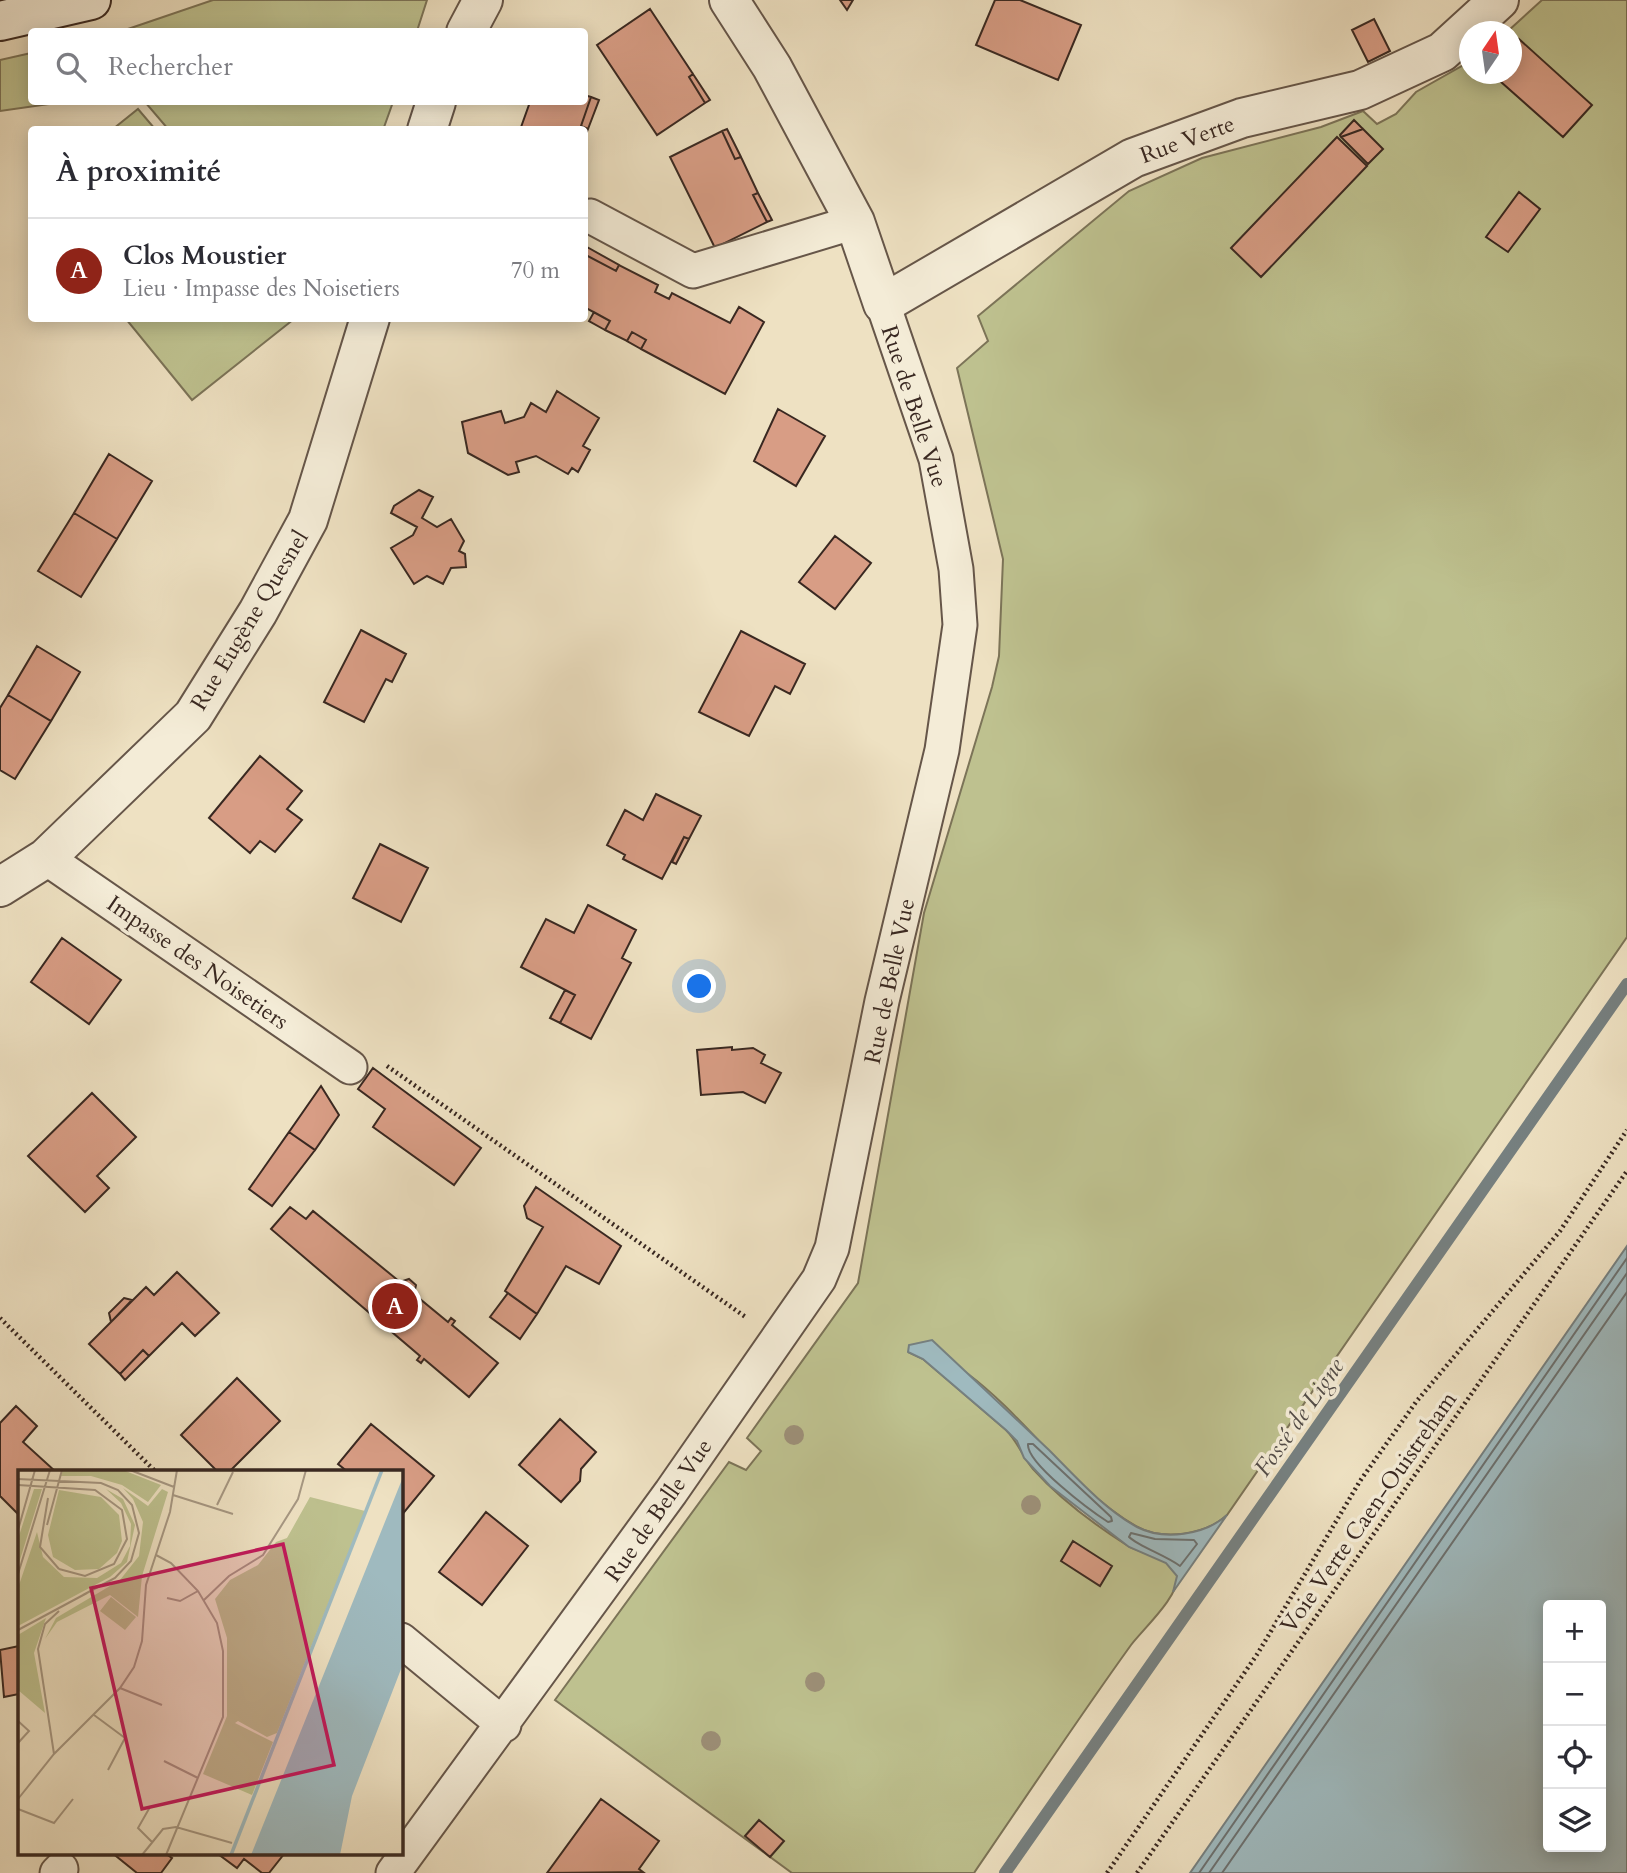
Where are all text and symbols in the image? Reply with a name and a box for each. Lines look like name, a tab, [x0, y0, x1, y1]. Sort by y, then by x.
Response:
north arrow	[1459, 21, 1522, 84]
search box	[28, 28, 588, 105]
icon: search	[52, 48, 90, 86]
text: Rechercher	[108, 49, 233, 84]
street label: Rue Verte	[1136, 108, 1239, 171]
text: À proximité	[56, 151, 221, 192]
text: Clos Moustier	[123, 238, 286, 273]
text: A	[70, 255, 88, 286]
text: 70 m	[511, 255, 560, 286]
text: Lieu · Impasse des Noisetiers	[123, 273, 400, 304]
street label: Rue de Belle Vue	[874, 321, 955, 491]
street label: Rue Eugène Quesnel	[183, 524, 316, 716]
street label: Impasse des Noisetiers	[101, 888, 295, 1037]
street label: Rue de Belle Vue	[857, 896, 922, 1067]
your location	[682, 969, 716, 1003]
pin: A	[372, 1280, 418, 1332]
water label: Fossé de Ligne	[1247, 1351, 1353, 1483]
street label: Voie Verte Caen-Ouistreham	[1273, 1385, 1464, 1639]
street label: Rue de Belle Vue	[597, 1432, 719, 1588]
inset map	[18, 1470, 402, 1856]
map controls	[1543, 1600, 1606, 1852]
button: +	[1543, 1600, 1606, 1663]
button: −	[1543, 1663, 1606, 1726]
button: locate	[1543, 1726, 1606, 1789]
button: layers	[1543, 1789, 1606, 1852]

